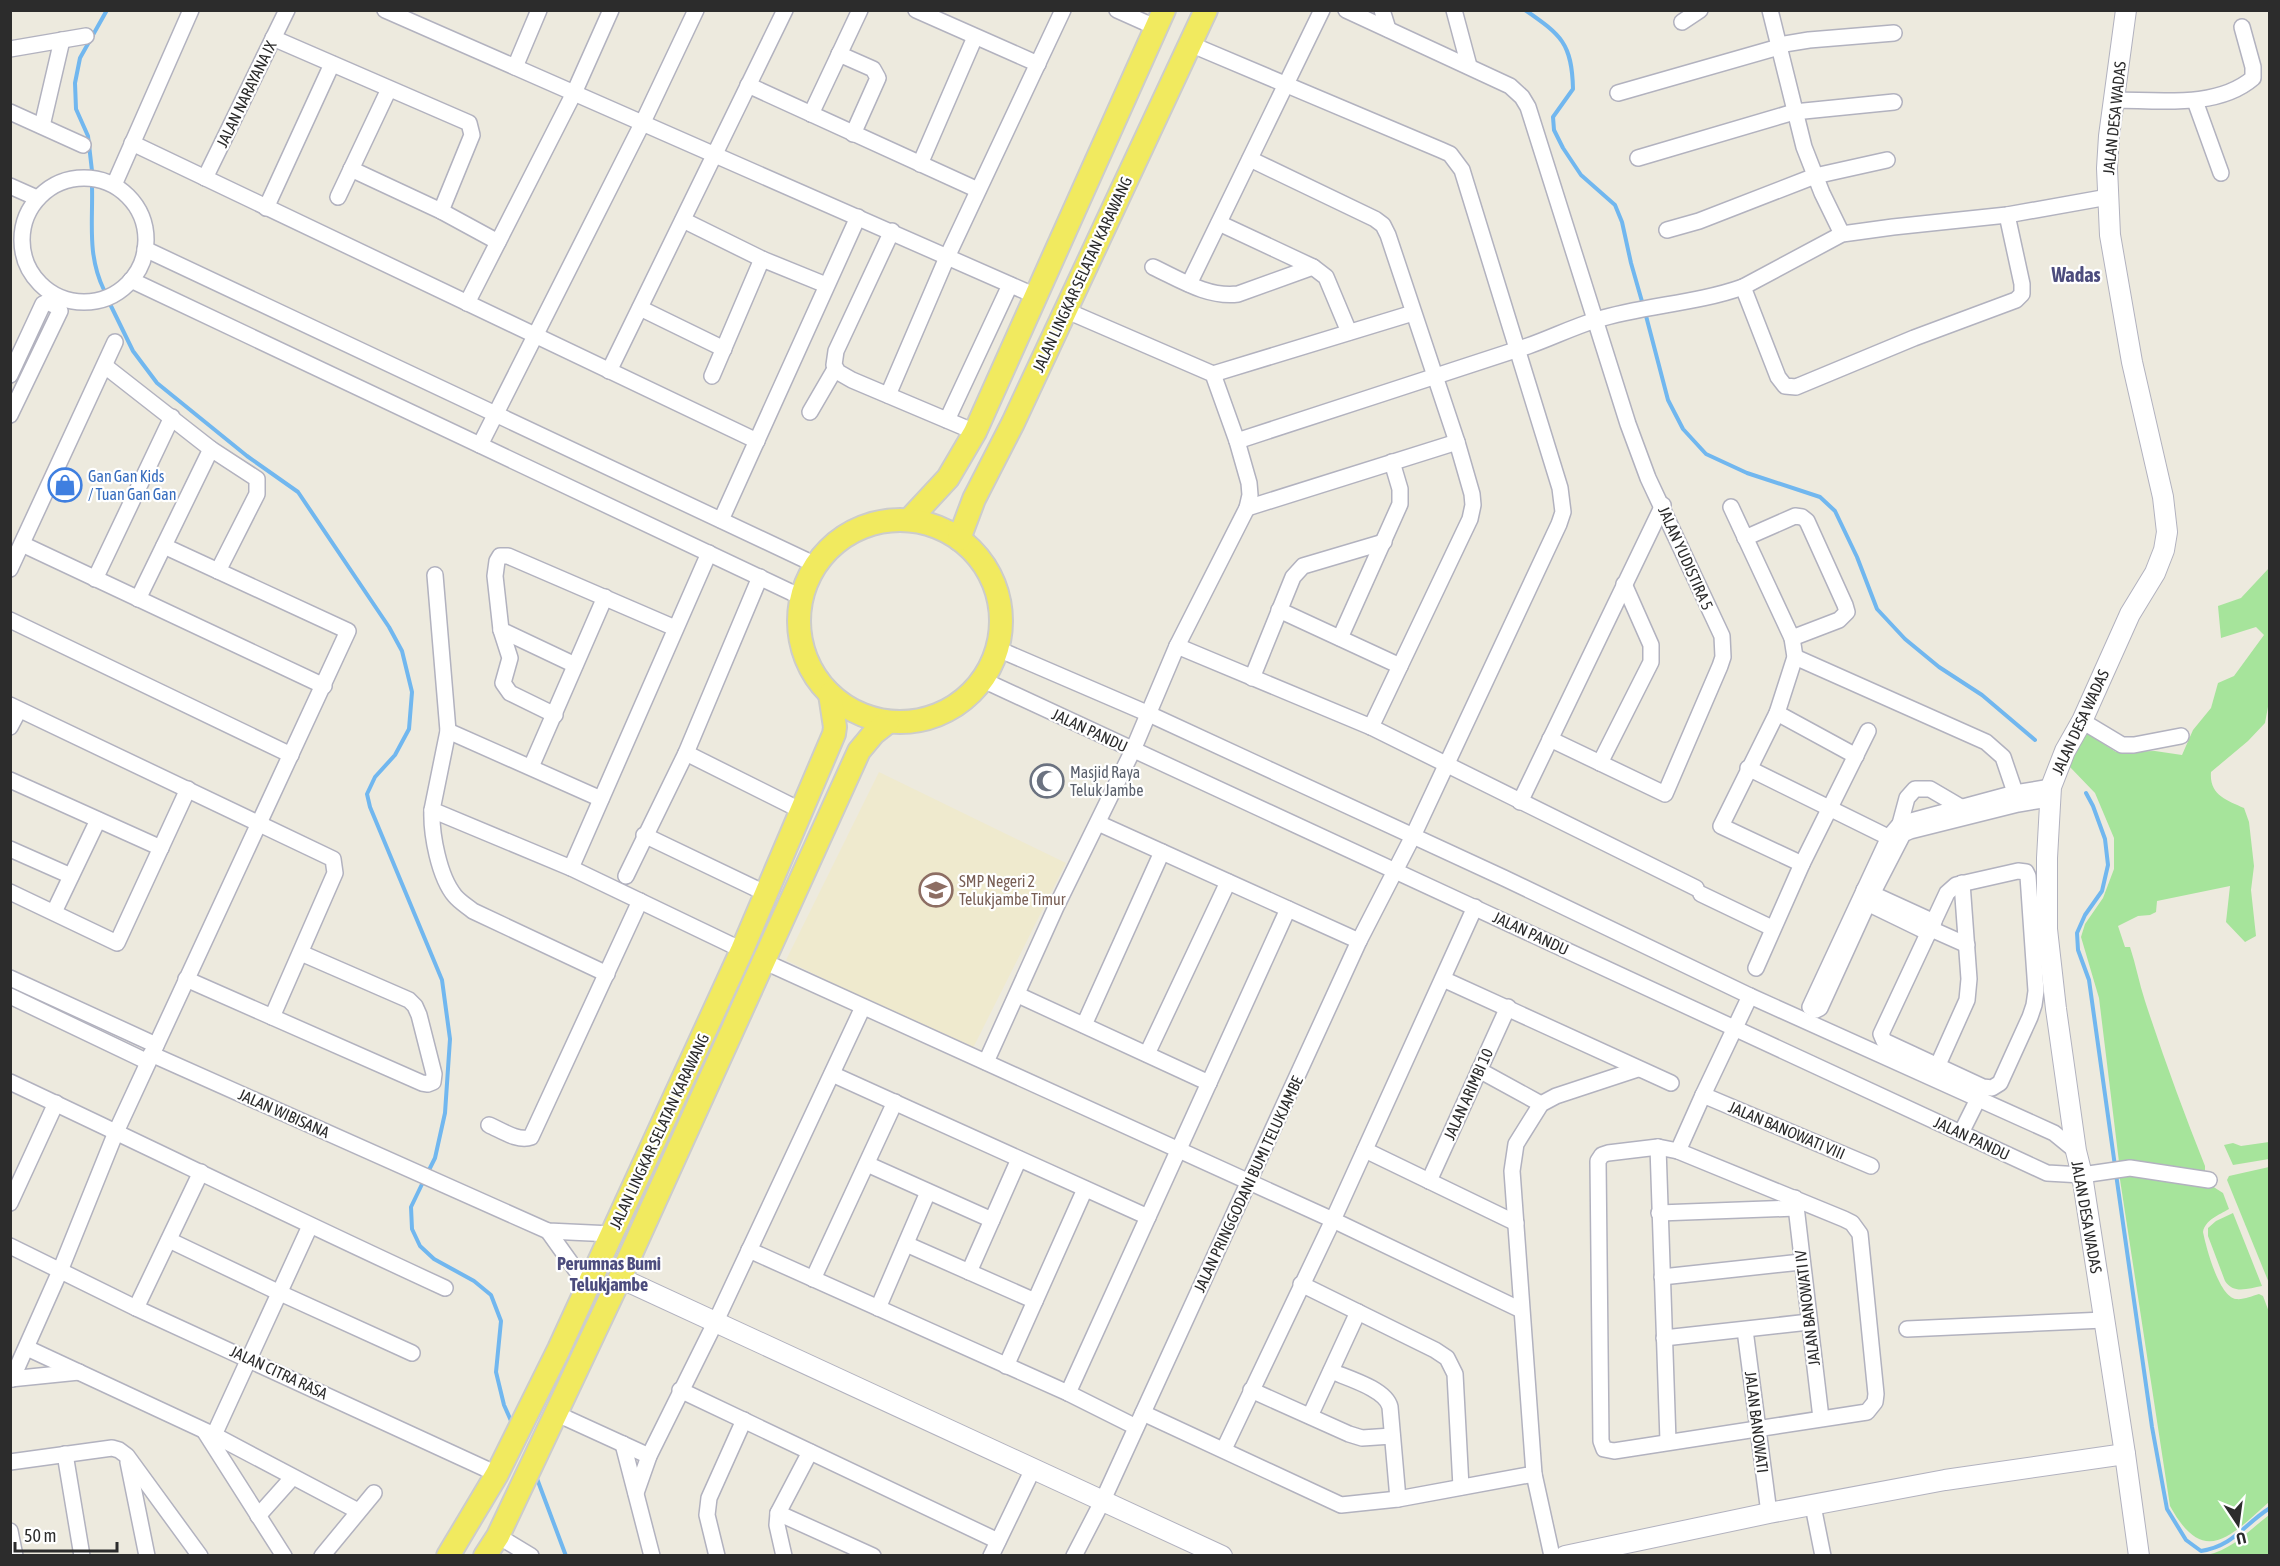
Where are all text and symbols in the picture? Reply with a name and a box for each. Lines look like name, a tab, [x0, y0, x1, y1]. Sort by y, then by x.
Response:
street label: JALAN NARAYANA IX	[213, 37, 280, 150]
street label: JALAN DESA WADAS	[2099, 60, 2129, 176]
street label: JALAN LINGKAR SELATAN KARAWANG	[1029, 173, 1135, 375]
district label: Wadas	[2050, 263, 2101, 286]
shop icon: Gan Gan Kids / Tuan Gan Gan	[47, 467, 83, 503]
place label: Gan Gan Kids / Tuan Gan Gan	[88, 467, 177, 503]
street label: JALAN YUDISTIRA 5	[1655, 503, 1717, 613]
street label: JALAN DESA WADAS	[2048, 666, 2112, 777]
street label: JALAN PANDU	[1049, 705, 1131, 755]
mosque icon: Masjid Raya Teluk Jambe	[1029, 763, 1065, 799]
place label: Masjid Raya Teluk Jambe	[1070, 763, 1143, 799]
school or university icon: SMP Negeri 2 Telukjambe Timur	[918, 872, 954, 908]
place label: SMP Negeri 2 Telukjambe Timur	[959, 872, 1066, 909]
street label: JALAN PANDU	[1490, 908, 1572, 958]
street label: JALAN LINGKAR SELATAN KARAWANG	[606, 1030, 712, 1232]
street label: JALAN ARIMBI 10	[1440, 1045, 1496, 1143]
street label: JALAN PRINGGODANI BUMI TELUKJAMBE	[1190, 1073, 1306, 1295]
street label: JALAN WIBISANA	[236, 1085, 332, 1141]
street label: JALAN BANOWATI VIII	[1726, 1097, 1848, 1163]
street label: JALAN PANDU	[1931, 1113, 2013, 1163]
street label: JALAN DESA WADAS	[2068, 1159, 2106, 1275]
street label: JALAN BANOWATI IV	[1791, 1249, 1823, 1367]
district label: Perumnas Bumi Telukjambe	[557, 1253, 661, 1295]
street label: JALAN CITRA RASA	[227, 1342, 331, 1402]
street label: JALAN BANOWATI	[1742, 1370, 1772, 1474]
north arrow	[2208, 1494, 2268, 1554]
scale bar	[15, 1515, 117, 1553]
text: 50 m	[24, 1525, 56, 1546]
text: U	[2235, 1529, 2248, 1548]

